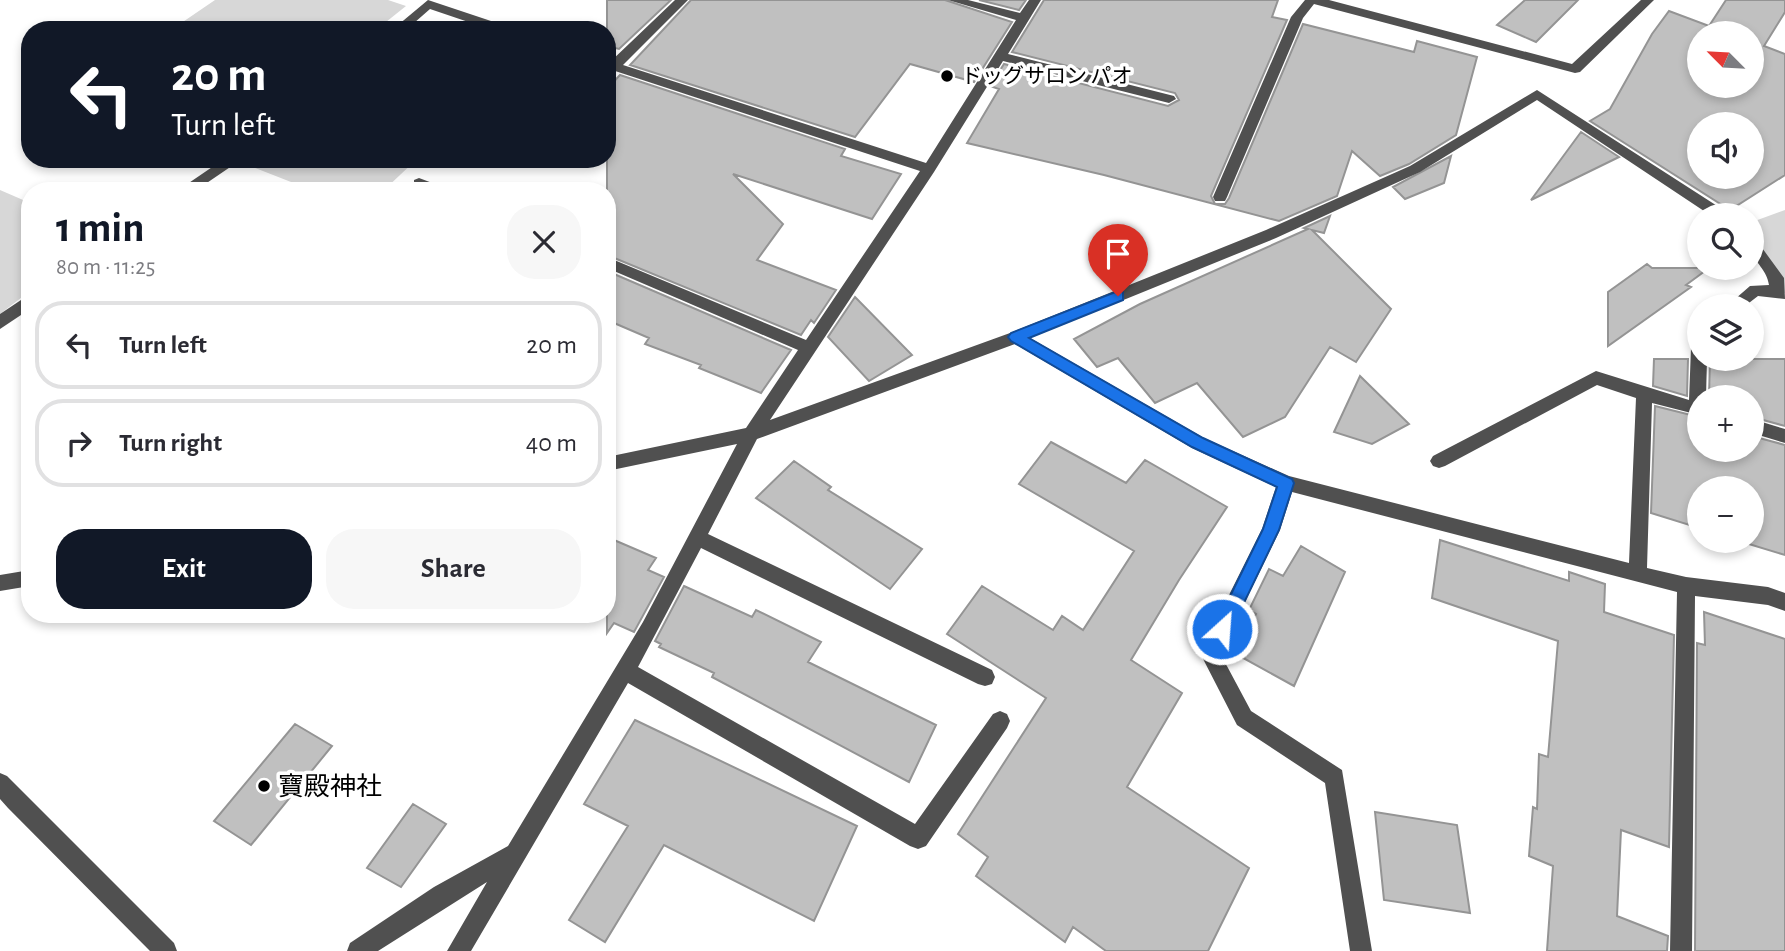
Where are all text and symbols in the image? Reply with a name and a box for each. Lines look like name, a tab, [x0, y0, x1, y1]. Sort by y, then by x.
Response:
north arrow	[1687, 21, 1764, 98]
map controls	[1687, 21, 1764, 553]
icon: left	[56, 49, 147, 140]
text: 20 m	[171, 51, 267, 100]
place label: ドッグサロン パオ	[961, 65, 1132, 87]
marker: ドッグサロン パオ	[939, 68, 955, 84]
text: Turn left	[171, 109, 275, 141]
button: sound	[1687, 112, 1764, 189]
button: search	[1687, 203, 1764, 280]
button: close	[507, 205, 581, 279]
text: 1 min	[56, 207, 145, 249]
pin	[1088, 224, 1148, 296]
icon: arrive	[1099, 235, 1137, 273]
text: 80 m · 11:25	[56, 256, 155, 279]
button: layers	[1687, 294, 1764, 371]
icon: left	[60, 326, 98, 364]
text: Turn left	[119, 332, 207, 358]
text: 20 m	[526, 332, 577, 358]
button: +	[1687, 385, 1764, 462]
icon: right	[60, 424, 98, 462]
text: Turn right	[119, 430, 222, 456]
text: 40 m	[526, 430, 577, 456]
button: −	[1687, 476, 1764, 553]
button: Exit	[56, 529, 312, 609]
button: Share	[326, 529, 581, 609]
position arrow	[1185, 592, 1259, 666]
place label: 寶殿神社	[278, 773, 382, 800]
marker: 寶殿神社	[256, 778, 272, 794]

